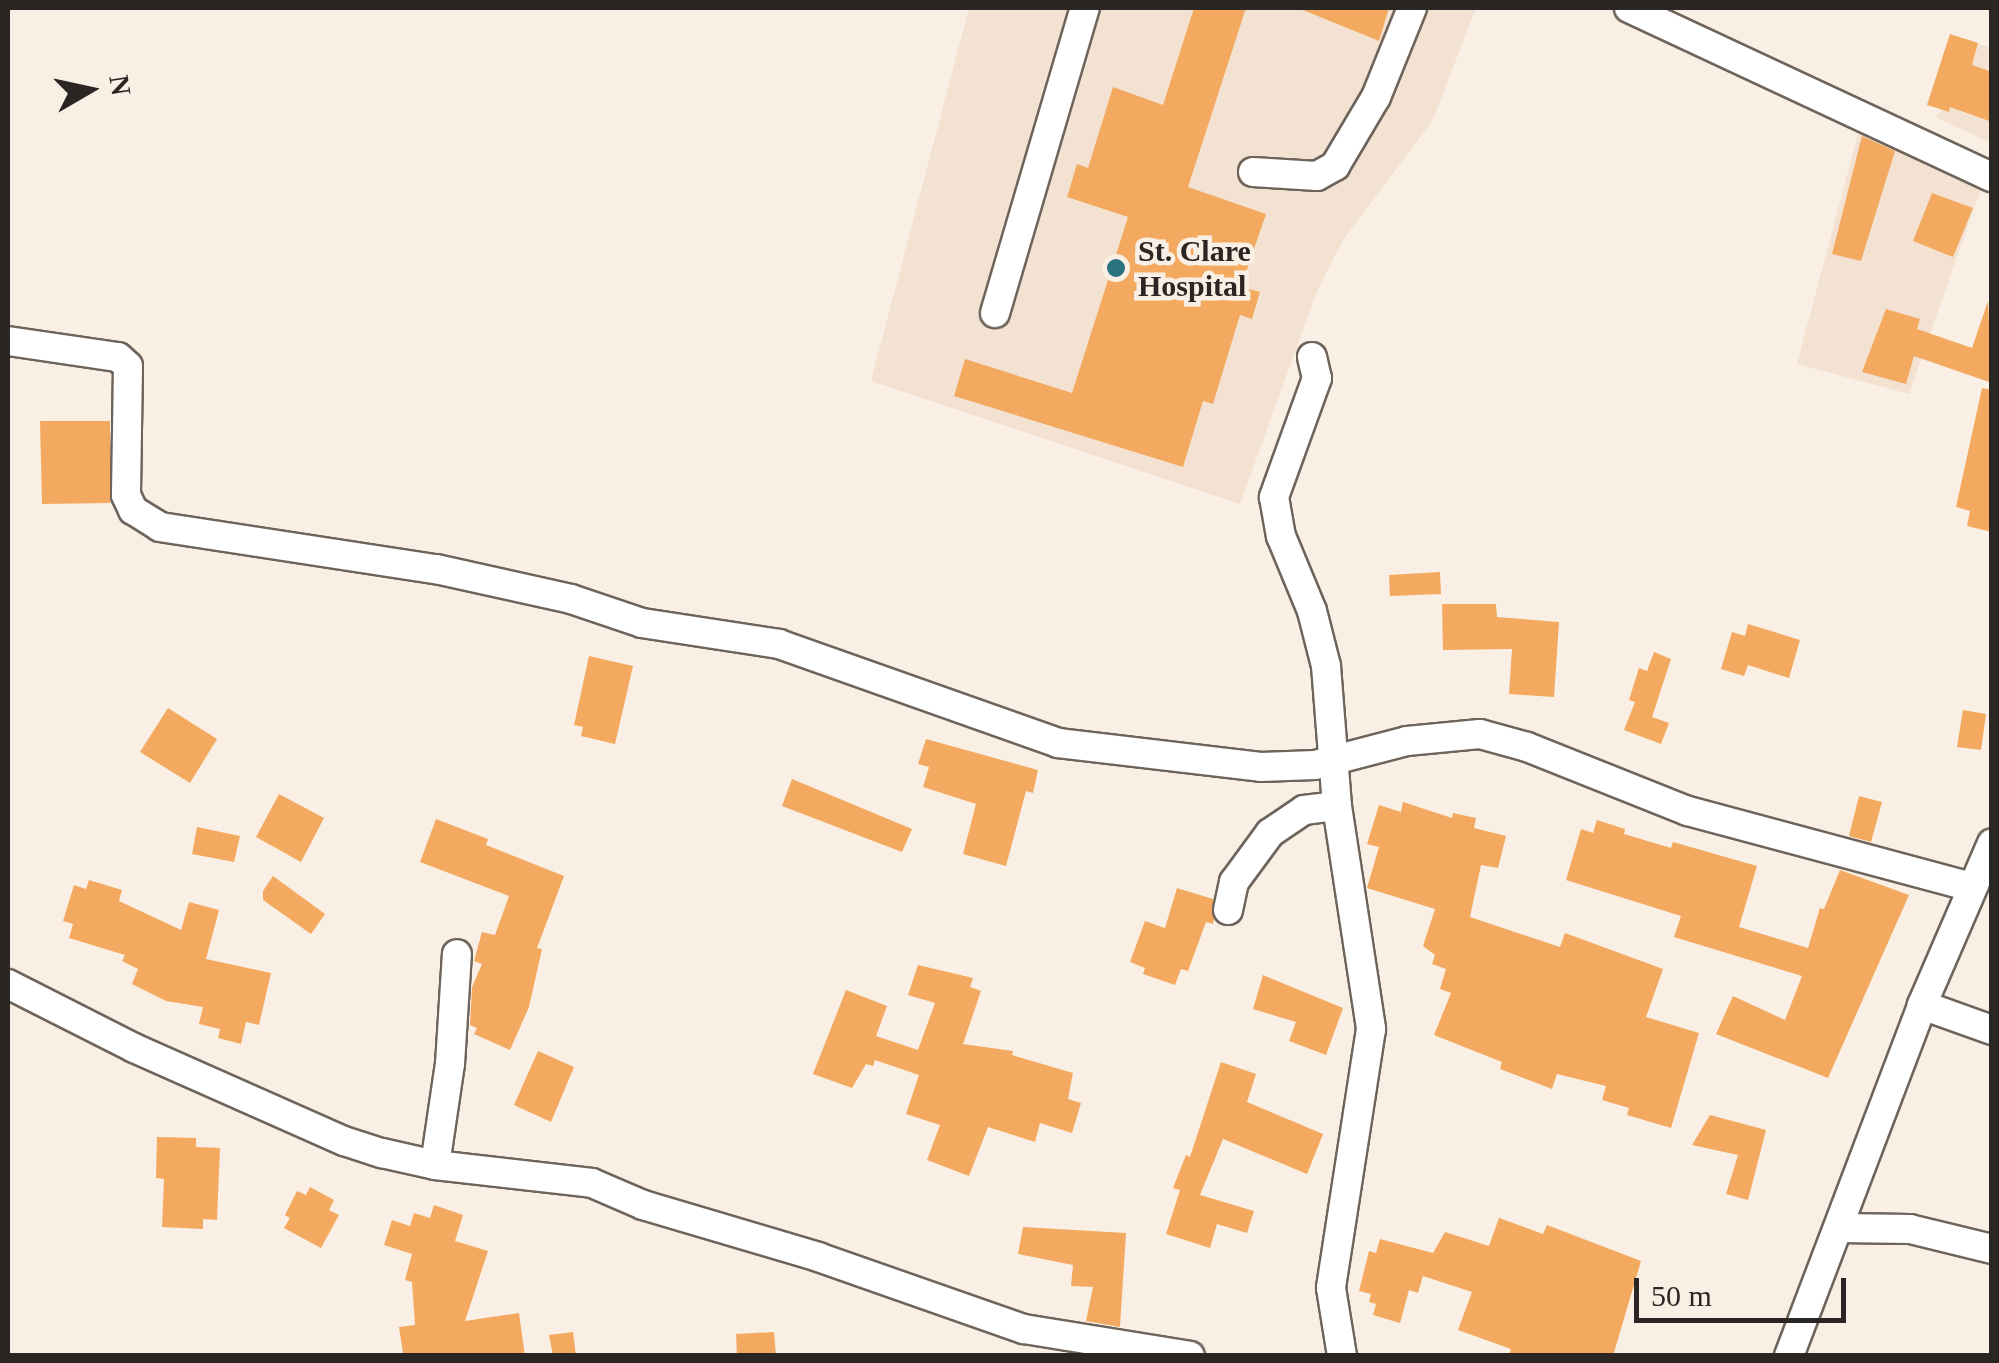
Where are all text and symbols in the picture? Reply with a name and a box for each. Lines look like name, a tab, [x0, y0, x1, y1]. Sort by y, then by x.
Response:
north arrow	[40, 40, 140, 140]
text: N	[103, 73, 137, 98]
place label: St. Clare Hospital	[1138, 233, 1251, 304]
marker: St. Clare Hospital	[1103, 255, 1129, 281]
scale bar	[1639, 1258, 1852, 1320]
text: 50 m	[1651, 1279, 1712, 1312]

